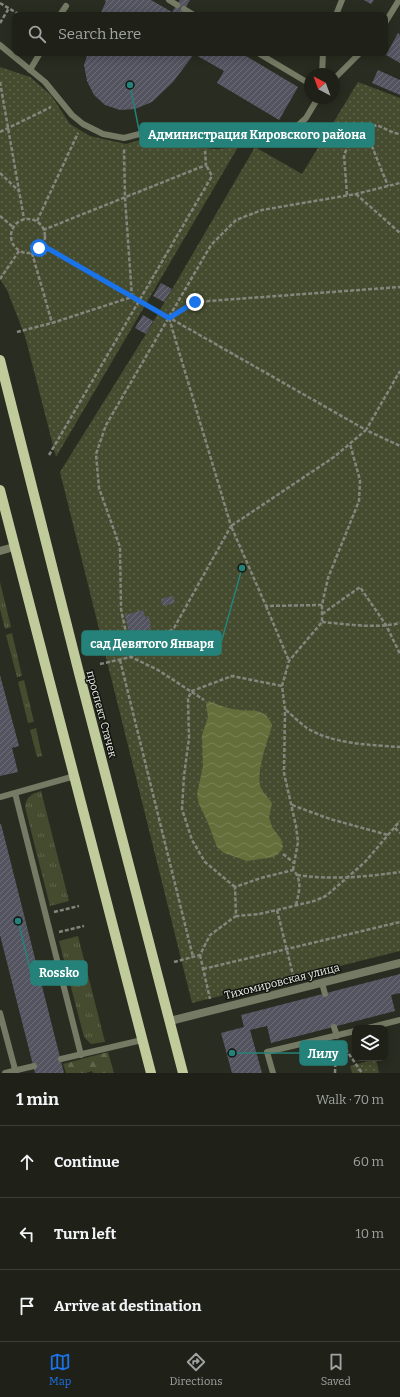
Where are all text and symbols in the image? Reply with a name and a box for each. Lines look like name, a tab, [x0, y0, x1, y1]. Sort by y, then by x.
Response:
search box	[12, 12, 388, 56]
icon: search	[26, 23, 48, 45]
text: Search here	[58, 25, 141, 43]
north arrow	[304, 68, 340, 104]
callout: Администрация Кировского района	[140, 123, 374, 147]
text: Администрация Кировского района	[148, 128, 366, 142]
route start	[30, 239, 48, 257]
route end	[186, 293, 204, 311]
callout: сад Девятого Января	[82, 631, 221, 655]
text: сад Девятого Января	[90, 637, 214, 651]
street label: проспект Стачек	[84, 669, 120, 760]
callout: Rossko	[31, 961, 87, 985]
street label: Тихомировская улица	[223, 961, 341, 1002]
text: Rossko	[39, 966, 79, 980]
map controls	[352, 1025, 388, 1061]
button: layers	[352, 1025, 388, 1061]
callout: Лилу	[300, 1041, 347, 1065]
text: Лилу	[307, 1047, 339, 1061]
text: 1 min	[16, 1089, 59, 1110]
text: Walk · 70 m	[316, 1092, 384, 1107]
icon: ahead	[16, 1151, 38, 1173]
text: Continue	[54, 1153, 120, 1171]
text: 60 m	[353, 1154, 384, 1169]
icon: left	[16, 1223, 38, 1245]
text: Turn left	[54, 1225, 116, 1243]
text: 10 m	[355, 1226, 384, 1241]
icon: arrive	[16, 1295, 38, 1317]
text: Arrive at destination	[54, 1297, 201, 1315]
tab: Map	[49, 1351, 71, 1388]
tab: Directions	[170, 1351, 222, 1388]
tab: Saved	[321, 1351, 351, 1388]

